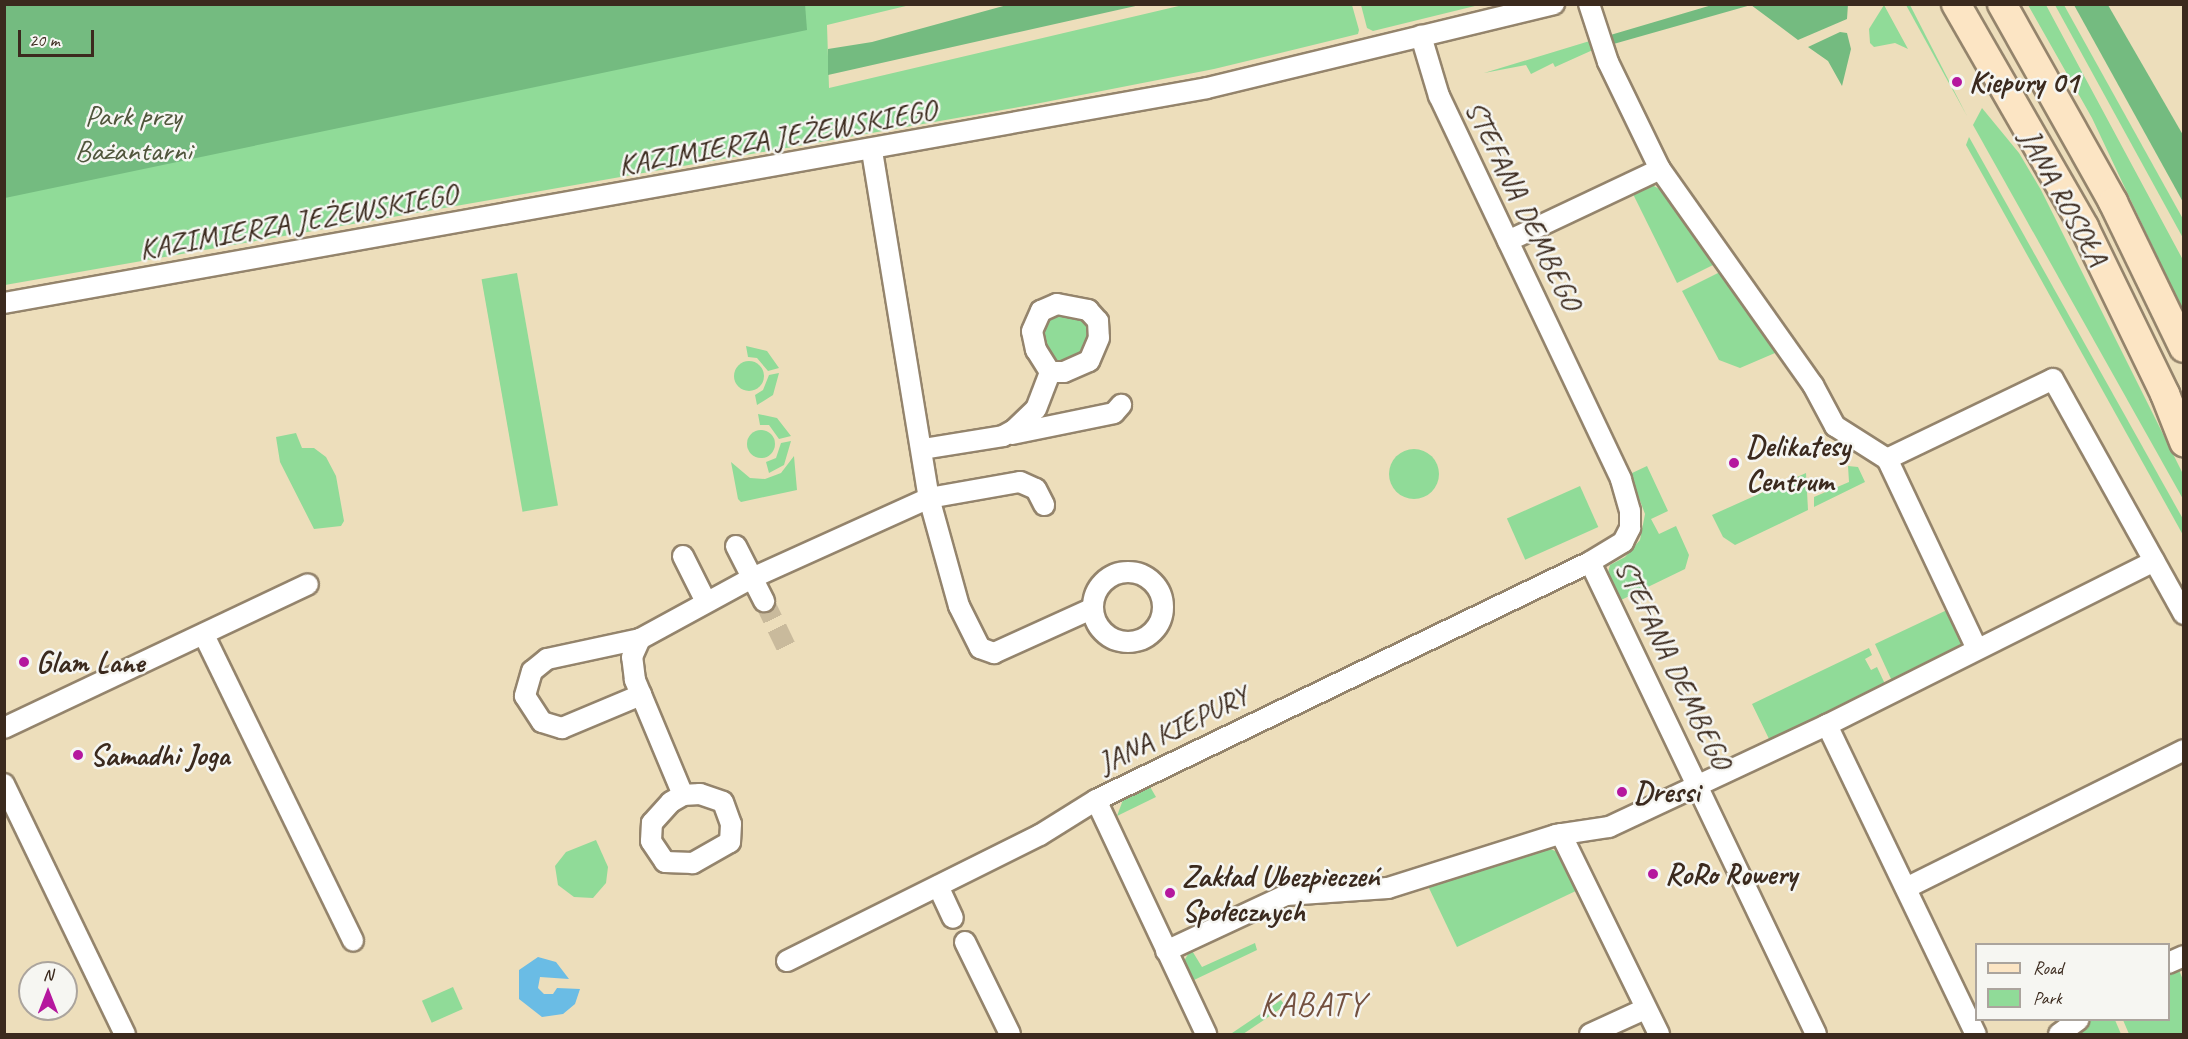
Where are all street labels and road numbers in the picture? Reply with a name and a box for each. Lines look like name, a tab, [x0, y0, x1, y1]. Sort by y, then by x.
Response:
street label: KAZIMIERZA JEŻEWSKIEGO	[615, 91, 939, 183]
street label: STEFANA DEMBEGO	[1458, 95, 1590, 315]
street label: JANA ROSOŁA	[2012, 122, 2116, 272]
street label: KAZIMIERZA JEŻEWSKIEGO	[136, 175, 460, 267]
street label: STEFANA DEMBEGO	[1608, 554, 1740, 774]
street label: JANA KIEPURY	[1091, 677, 1255, 781]

